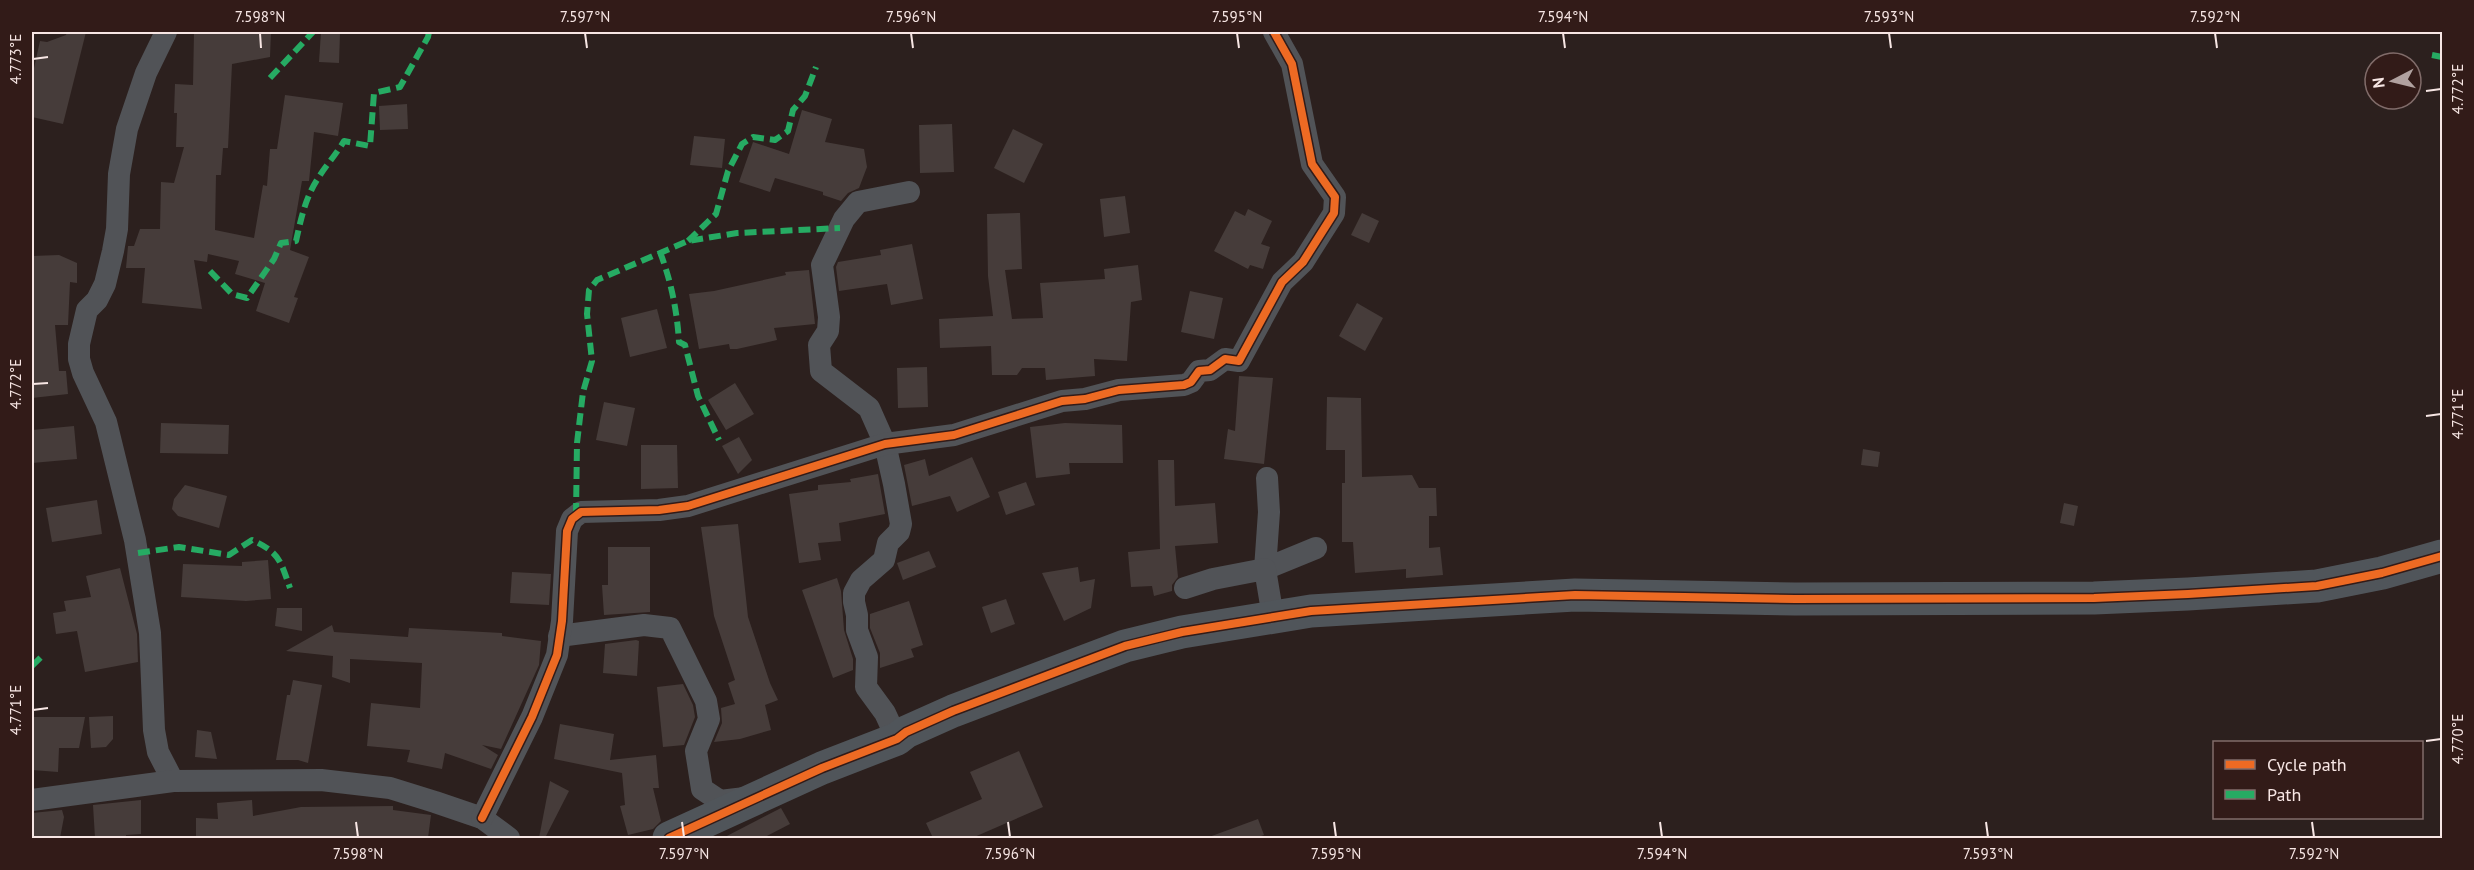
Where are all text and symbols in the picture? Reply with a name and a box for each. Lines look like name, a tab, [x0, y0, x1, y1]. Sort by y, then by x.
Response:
text: 7.598°N	[235, 7, 285, 26]
text: 7.597°N	[560, 7, 610, 26]
text: 7.596°N	[886, 7, 936, 26]
text: 7.595°N	[1212, 7, 1262, 26]
text: 7.594°N	[1538, 7, 1588, 26]
text: 7.593°N	[1864, 7, 1914, 26]
text: 7.592°N	[2190, 7, 2240, 26]
text: 4.773°E	[6, 34, 25, 84]
north arrow	[2363, 51, 2423, 111]
text: 4.772°E	[2448, 64, 2467, 114]
text: N	[2368, 76, 2389, 89]
text: 4.772°E	[6, 359, 25, 409]
text: 4.771°E	[2448, 389, 2467, 439]
text: 4.771°E	[6, 685, 25, 735]
text: 4.770°E	[2448, 714, 2467, 764]
legend	[2213, 741, 2423, 819]
text: Cycle path	[2267, 753, 2347, 776]
text: Path	[2267, 783, 2301, 806]
text: 7.598°N	[333, 844, 383, 863]
text: 7.597°N	[659, 844, 709, 863]
text: 7.596°N	[985, 844, 1035, 863]
text: 7.595°N	[1311, 844, 1361, 863]
text: 7.594°N	[1637, 844, 1687, 863]
text: 7.593°N	[1963, 844, 2013, 863]
text: 7.592°N	[2289, 844, 2339, 863]

